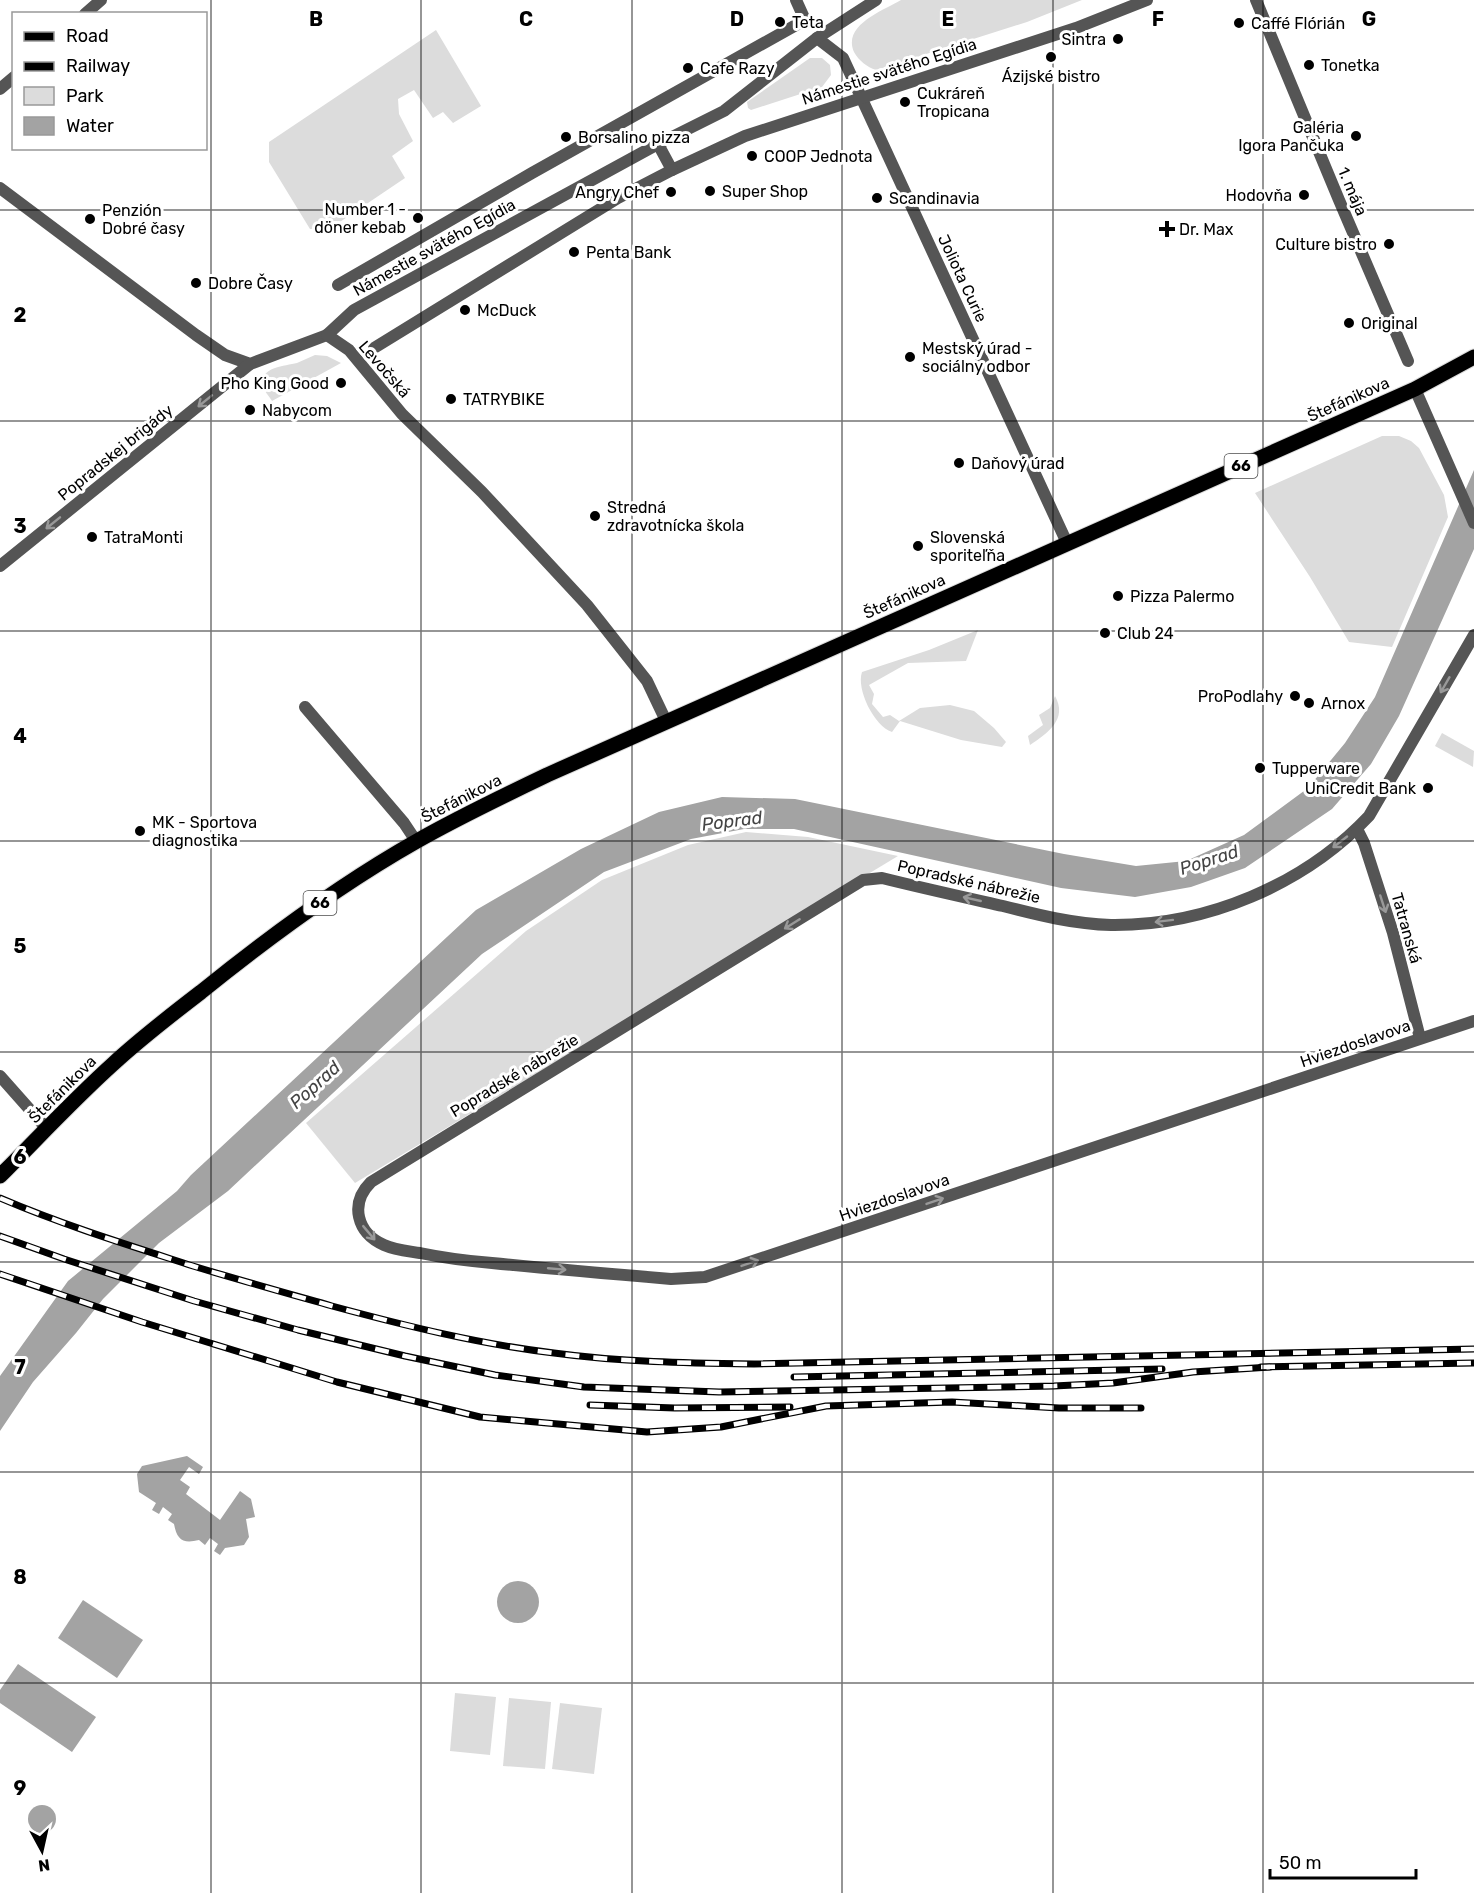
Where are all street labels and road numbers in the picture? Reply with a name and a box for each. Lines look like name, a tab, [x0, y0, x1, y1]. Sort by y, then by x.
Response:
street label: Námestie svätého Egídia	[799, 34, 979, 109]
street label: 1. mája	[1334, 164, 1371, 218]
street label: Námestie svätého Egídia	[350, 195, 519, 300]
street label: Joliota Curie	[934, 231, 991, 325]
street label: Levočská	[355, 337, 414, 402]
street label: Štefánikova	[1304, 372, 1392, 426]
street label: Popradskej brigády	[54, 400, 177, 505]
road number: 66	[1224, 454, 1258, 478]
street label: Štefánikova	[860, 569, 948, 623]
street label: Štefánikova	[417, 769, 505, 827]
street label: Popradské nábrežie	[896, 856, 1042, 907]
road number: 66	[304, 891, 336, 915]
street label: Tatranská	[1387, 891, 1426, 966]
street label: Hviezdoslavova	[1298, 1016, 1413, 1071]
street label: Popradské nábrežie	[447, 1030, 582, 1121]
street label: Štefánikova	[24, 1051, 100, 1127]
street label: Hviezdoslavova	[837, 1170, 952, 1225]

